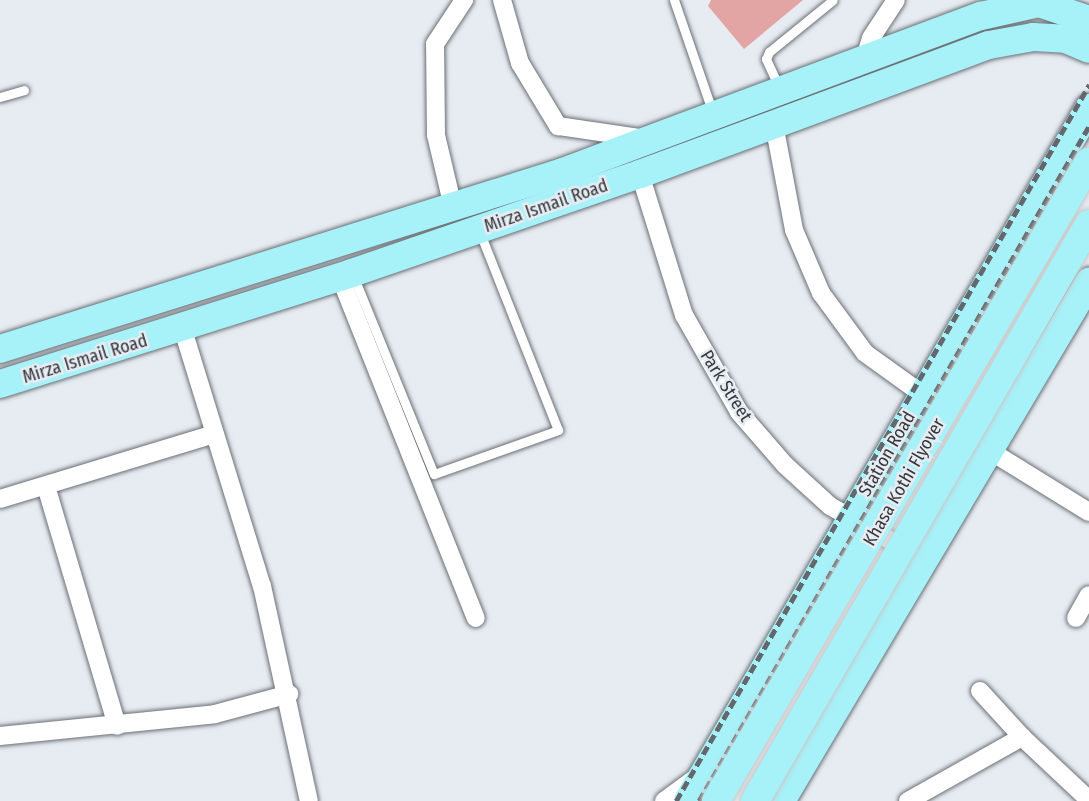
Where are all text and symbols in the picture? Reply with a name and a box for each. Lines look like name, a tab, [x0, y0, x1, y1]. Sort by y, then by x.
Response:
street label: Mirza Ismail Road	[481, 175, 611, 237]
street label: Mirza Ismail Road	[20, 330, 150, 388]
street label: Park Street	[696, 346, 756, 426]
street label: Station Road	[854, 408, 920, 500]
street label: Khasa Kothi Flyover	[859, 414, 949, 550]

